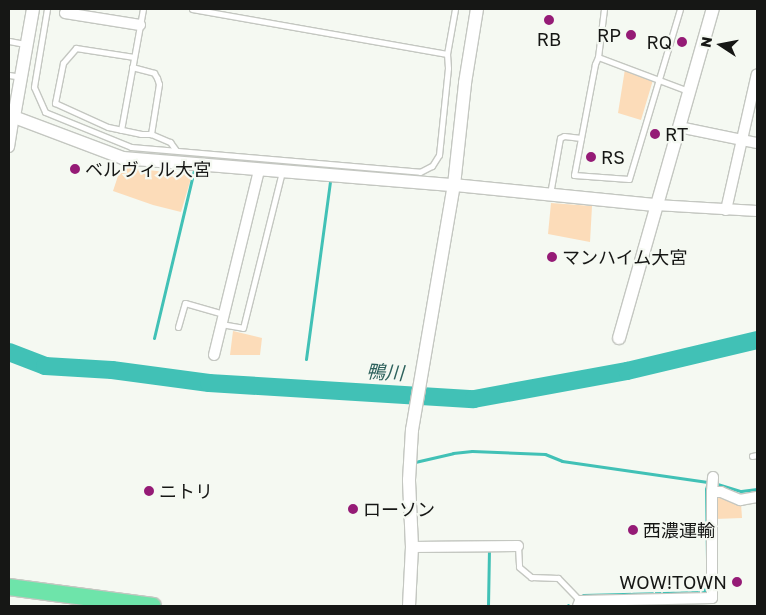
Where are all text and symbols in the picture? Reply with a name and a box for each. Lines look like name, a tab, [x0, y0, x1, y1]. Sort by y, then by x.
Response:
marker: RB	[543, 14, 555, 26]
north arrow	[696, 20, 746, 70]
place label: RP	[597, 24, 621, 46]
place label: RB	[537, 28, 561, 50]
marker: RP	[625, 29, 637, 41]
place label: RQ	[646, 31, 672, 53]
text: N	[696, 35, 715, 49]
marker: RQ	[676, 36, 688, 48]
place label: RT	[665, 123, 688, 145]
marker: RT	[649, 128, 661, 140]
place label: RS	[601, 146, 625, 168]
marker: RS	[585, 151, 597, 163]
place label: ベルヴィル大宮	[85, 158, 211, 180]
marker: ベルヴィル大宮	[69, 163, 81, 175]
place label: マンハイム大宮	[562, 246, 688, 268]
marker: マンハイム大宮	[546, 251, 558, 263]
water label: 鴨川	[365, 360, 405, 384]
place label: ニトリ	[159, 480, 213, 502]
marker: ニトリ	[143, 485, 155, 497]
place label: ローソン	[363, 498, 435, 520]
marker: ローソン	[347, 503, 359, 515]
place label: 西濃運輸	[643, 519, 715, 541]
marker: 西濃運輸	[627, 524, 639, 536]
place label: WOW!TOWN	[619, 571, 727, 593]
marker: WOW!TOWN	[731, 576, 743, 588]

